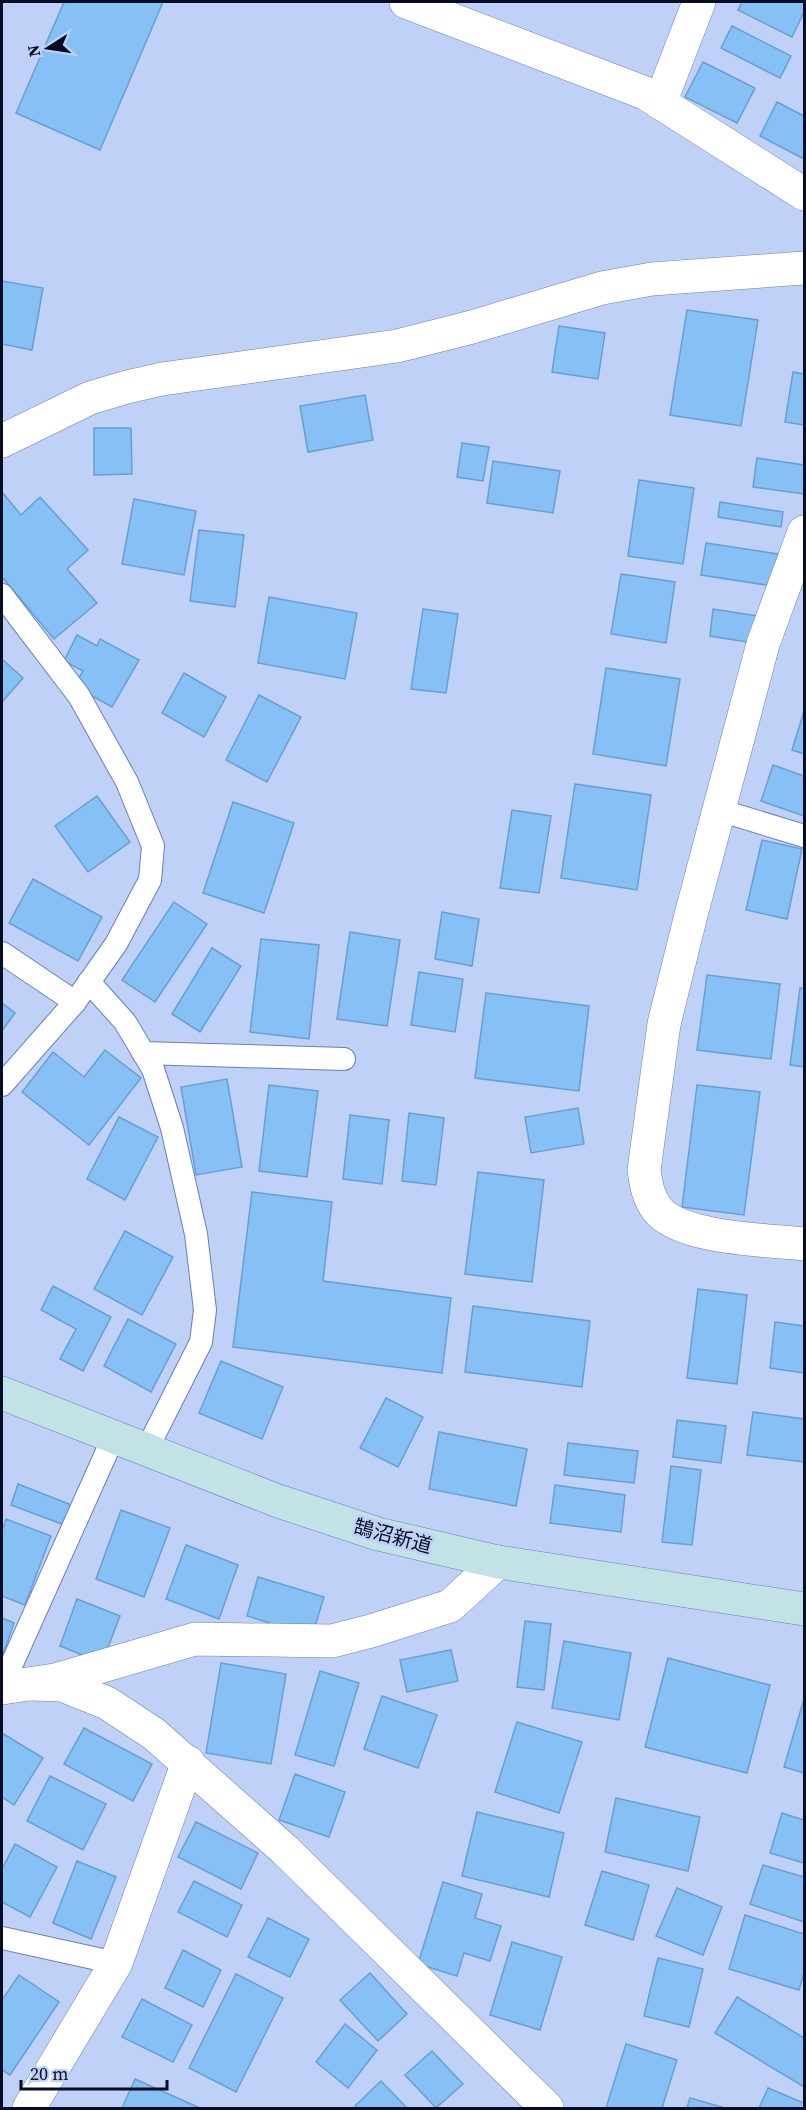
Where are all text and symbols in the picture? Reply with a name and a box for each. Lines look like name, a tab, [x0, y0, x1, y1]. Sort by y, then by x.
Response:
north arrow	[18, 18, 78, 78]
text: N	[21, 43, 45, 59]
street label: 鵠沼新道	[351, 1512, 435, 1560]
scale bar	[21, 2053, 166, 2091]
text: 20 m	[30, 2061, 68, 2086]

